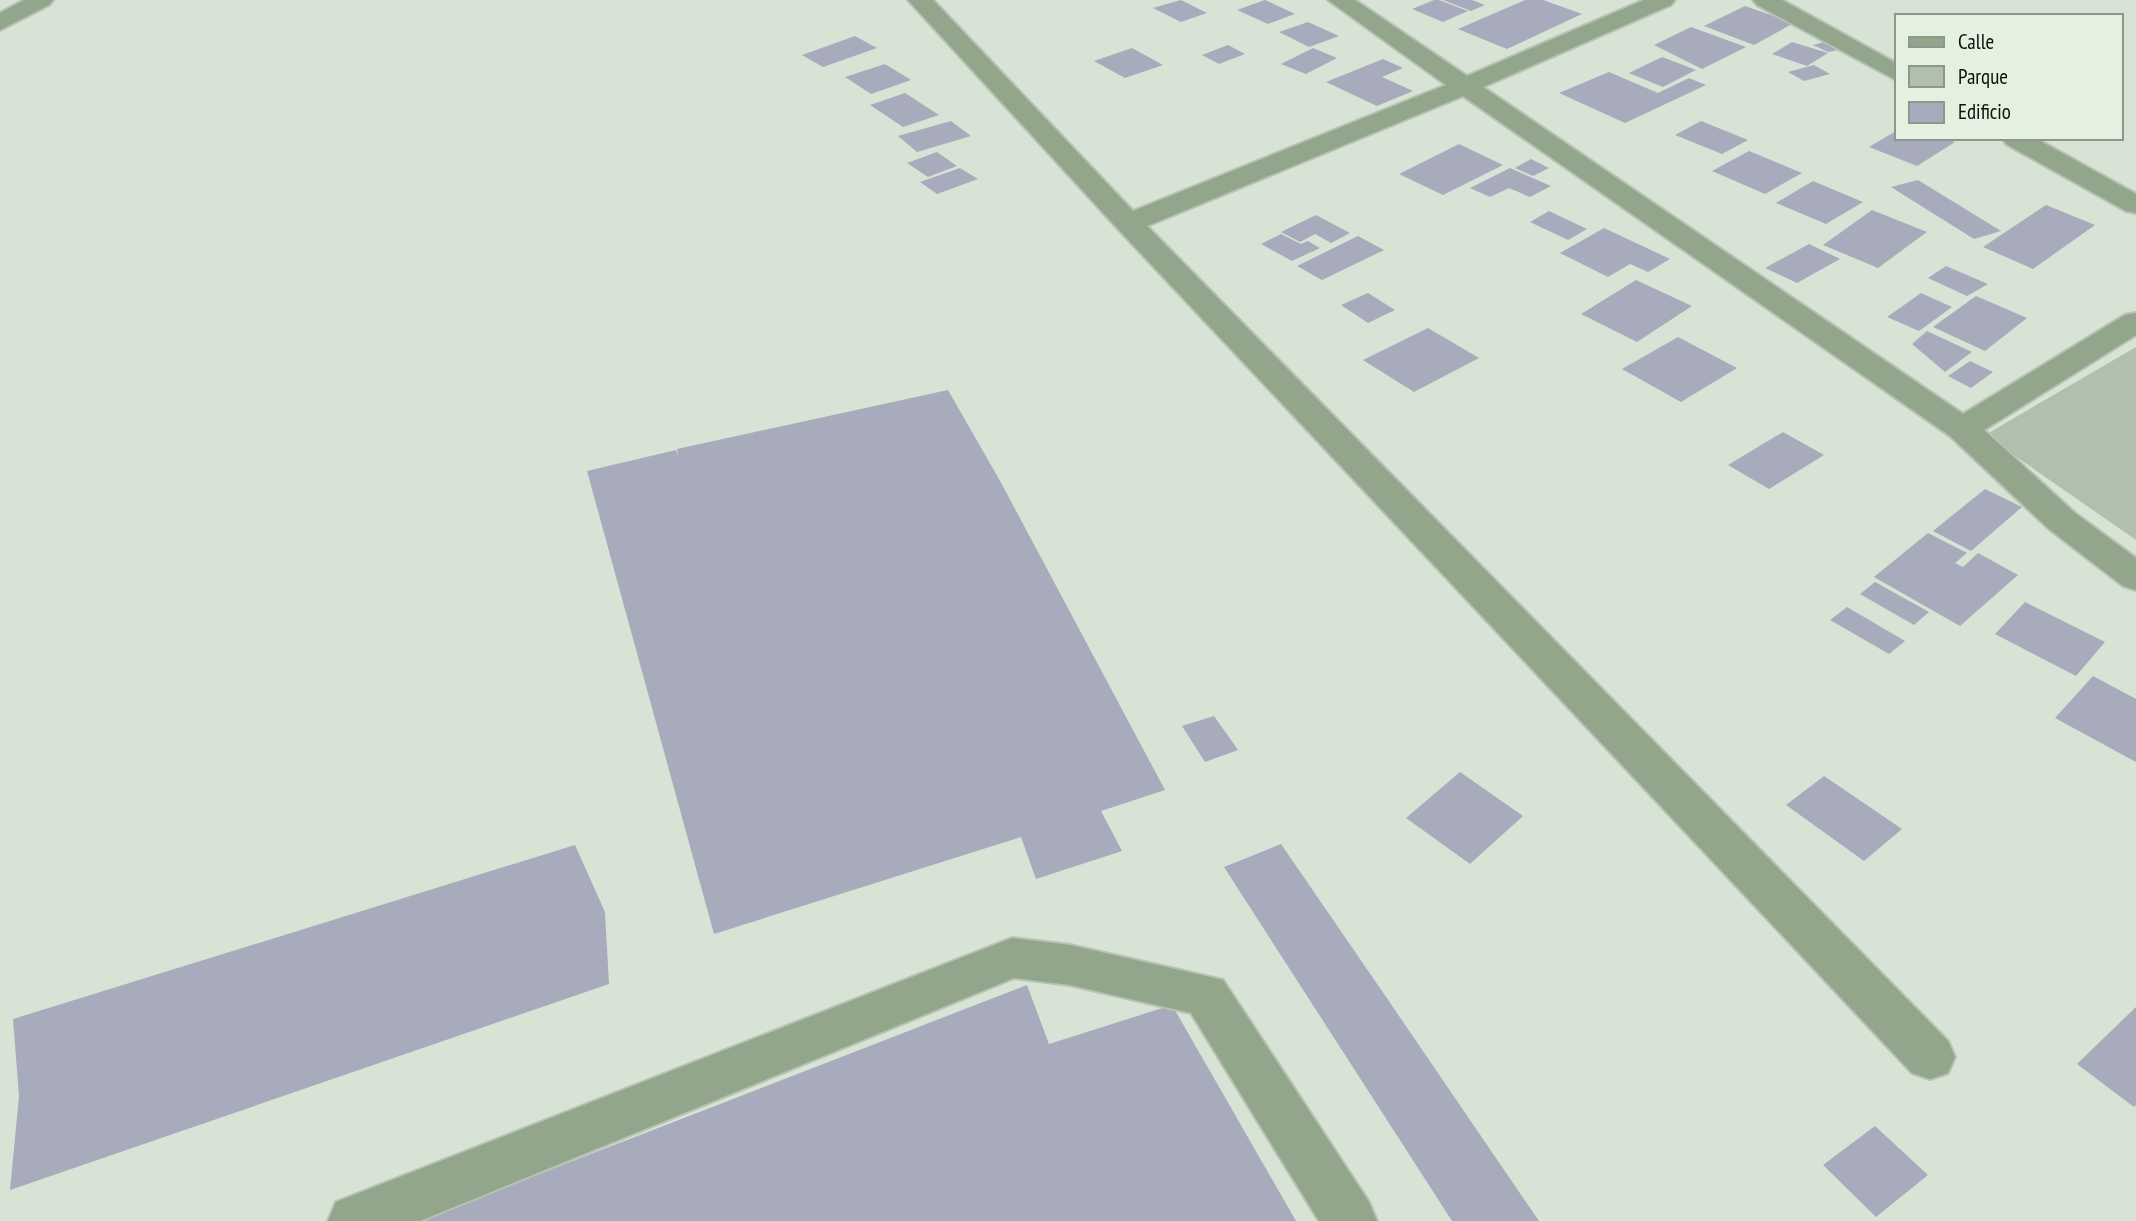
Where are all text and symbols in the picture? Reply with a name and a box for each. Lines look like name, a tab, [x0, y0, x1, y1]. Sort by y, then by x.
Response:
legend	[1895, 14, 2122, 140]
text: Calle	[1958, 28, 1994, 55]
text: Parque	[1958, 63, 2008, 90]
text: Edificio	[1958, 98, 2011, 125]

